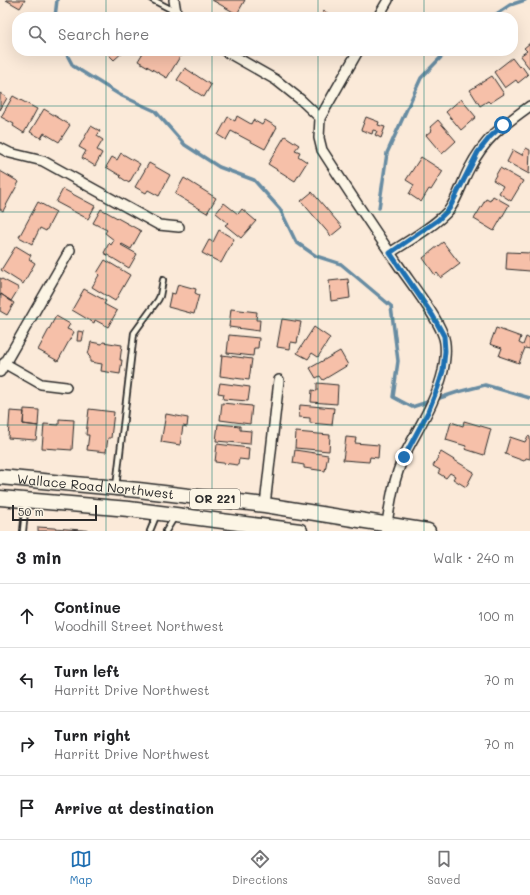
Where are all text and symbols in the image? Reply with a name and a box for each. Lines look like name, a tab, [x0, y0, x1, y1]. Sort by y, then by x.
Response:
search box	[12, 12, 518, 56]
icon: search	[26, 23, 48, 45]
text: Search here	[58, 24, 149, 44]
route start	[494, 116, 512, 134]
route end	[395, 448, 413, 466]
street label: Wallace Road Northwest	[16, 470, 175, 502]
road number: OR 221	[190, 489, 240, 509]
scale bar	[12, 503, 97, 522]
text: 50 m	[18, 504, 44, 519]
text: 3 min	[16, 546, 61, 568]
text: Walk · 240 m	[433, 549, 514, 566]
text: Continue	[54, 597, 121, 617]
icon: ahead	[16, 605, 38, 627]
text: 100 m	[478, 607, 514, 624]
text: Woodhill Street Northwest	[54, 617, 224, 634]
text: Turn left	[54, 661, 119, 681]
icon: left	[16, 669, 38, 691]
text: 70 m	[484, 671, 514, 688]
text: Harritt Drive Northwest	[54, 681, 210, 698]
text: Turn right	[54, 725, 131, 745]
icon: right	[16, 733, 38, 755]
text: 70 m	[484, 735, 514, 752]
text: Harritt Drive Northwest	[54, 745, 210, 762]
icon: arrive	[16, 797, 38, 819]
text: Arrive at destination	[54, 798, 214, 818]
tab: Map	[70, 848, 92, 887]
tab: Directions	[232, 848, 288, 887]
tab: Saved	[427, 848, 460, 887]

